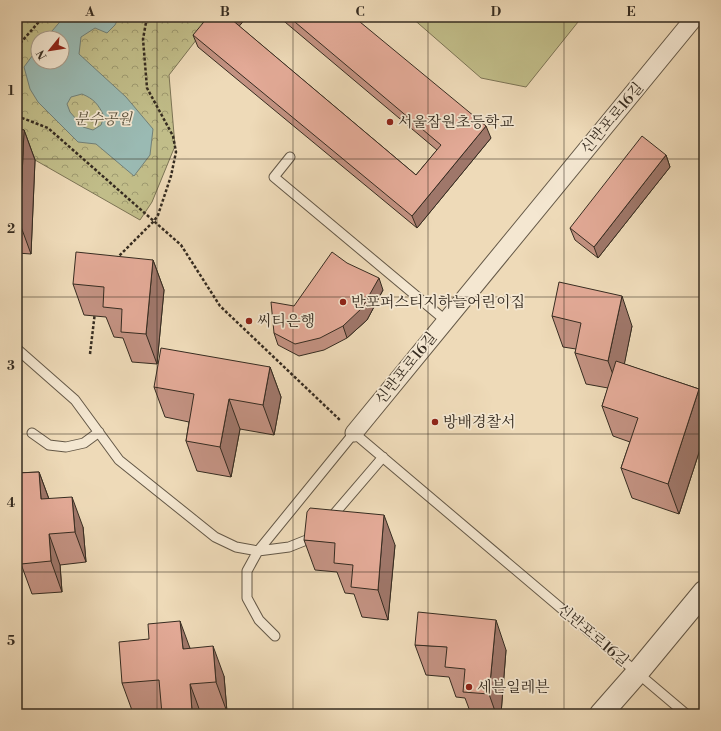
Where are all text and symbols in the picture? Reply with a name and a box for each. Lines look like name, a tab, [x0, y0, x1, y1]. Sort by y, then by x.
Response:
text: A	[84, 4, 95, 20]
text: B	[220, 4, 230, 20]
text: C	[355, 4, 365, 20]
text: D	[491, 4, 501, 20]
text: E	[626, 4, 636, 20]
north arrow	[30, 30, 70, 70]
text: N	[34, 47, 50, 62]
street label: 신반포로16길	[577, 79, 648, 158]
text: 1	[8, 83, 15, 99]
park label: 분수공원	[74, 110, 133, 129]
place label: 서울잠원초등학교	[398, 113, 514, 132]
marker: 서울잠원초등학교	[385, 117, 395, 127]
text: 2	[7, 221, 15, 237]
place label: 반포퍼스티지하늘어린이집	[351, 293, 525, 312]
marker: 반포퍼스티지하늘어린이집	[338, 297, 348, 307]
place label: 씨티은행	[257, 312, 315, 331]
marker: 씨티은행	[244, 316, 254, 326]
street label: 신반포로16길	[371, 328, 441, 408]
text: 3	[7, 358, 15, 374]
place label: 방배경찰서	[443, 413, 515, 432]
marker: 방배경찰서	[430, 417, 440, 427]
text: 4	[7, 495, 16, 511]
street label: 신반포로16길	[553, 600, 632, 671]
text: 5	[7, 633, 15, 649]
place label: 세븐일레븐	[477, 678, 550, 697]
marker: 세븐일레븐	[464, 682, 474, 692]

